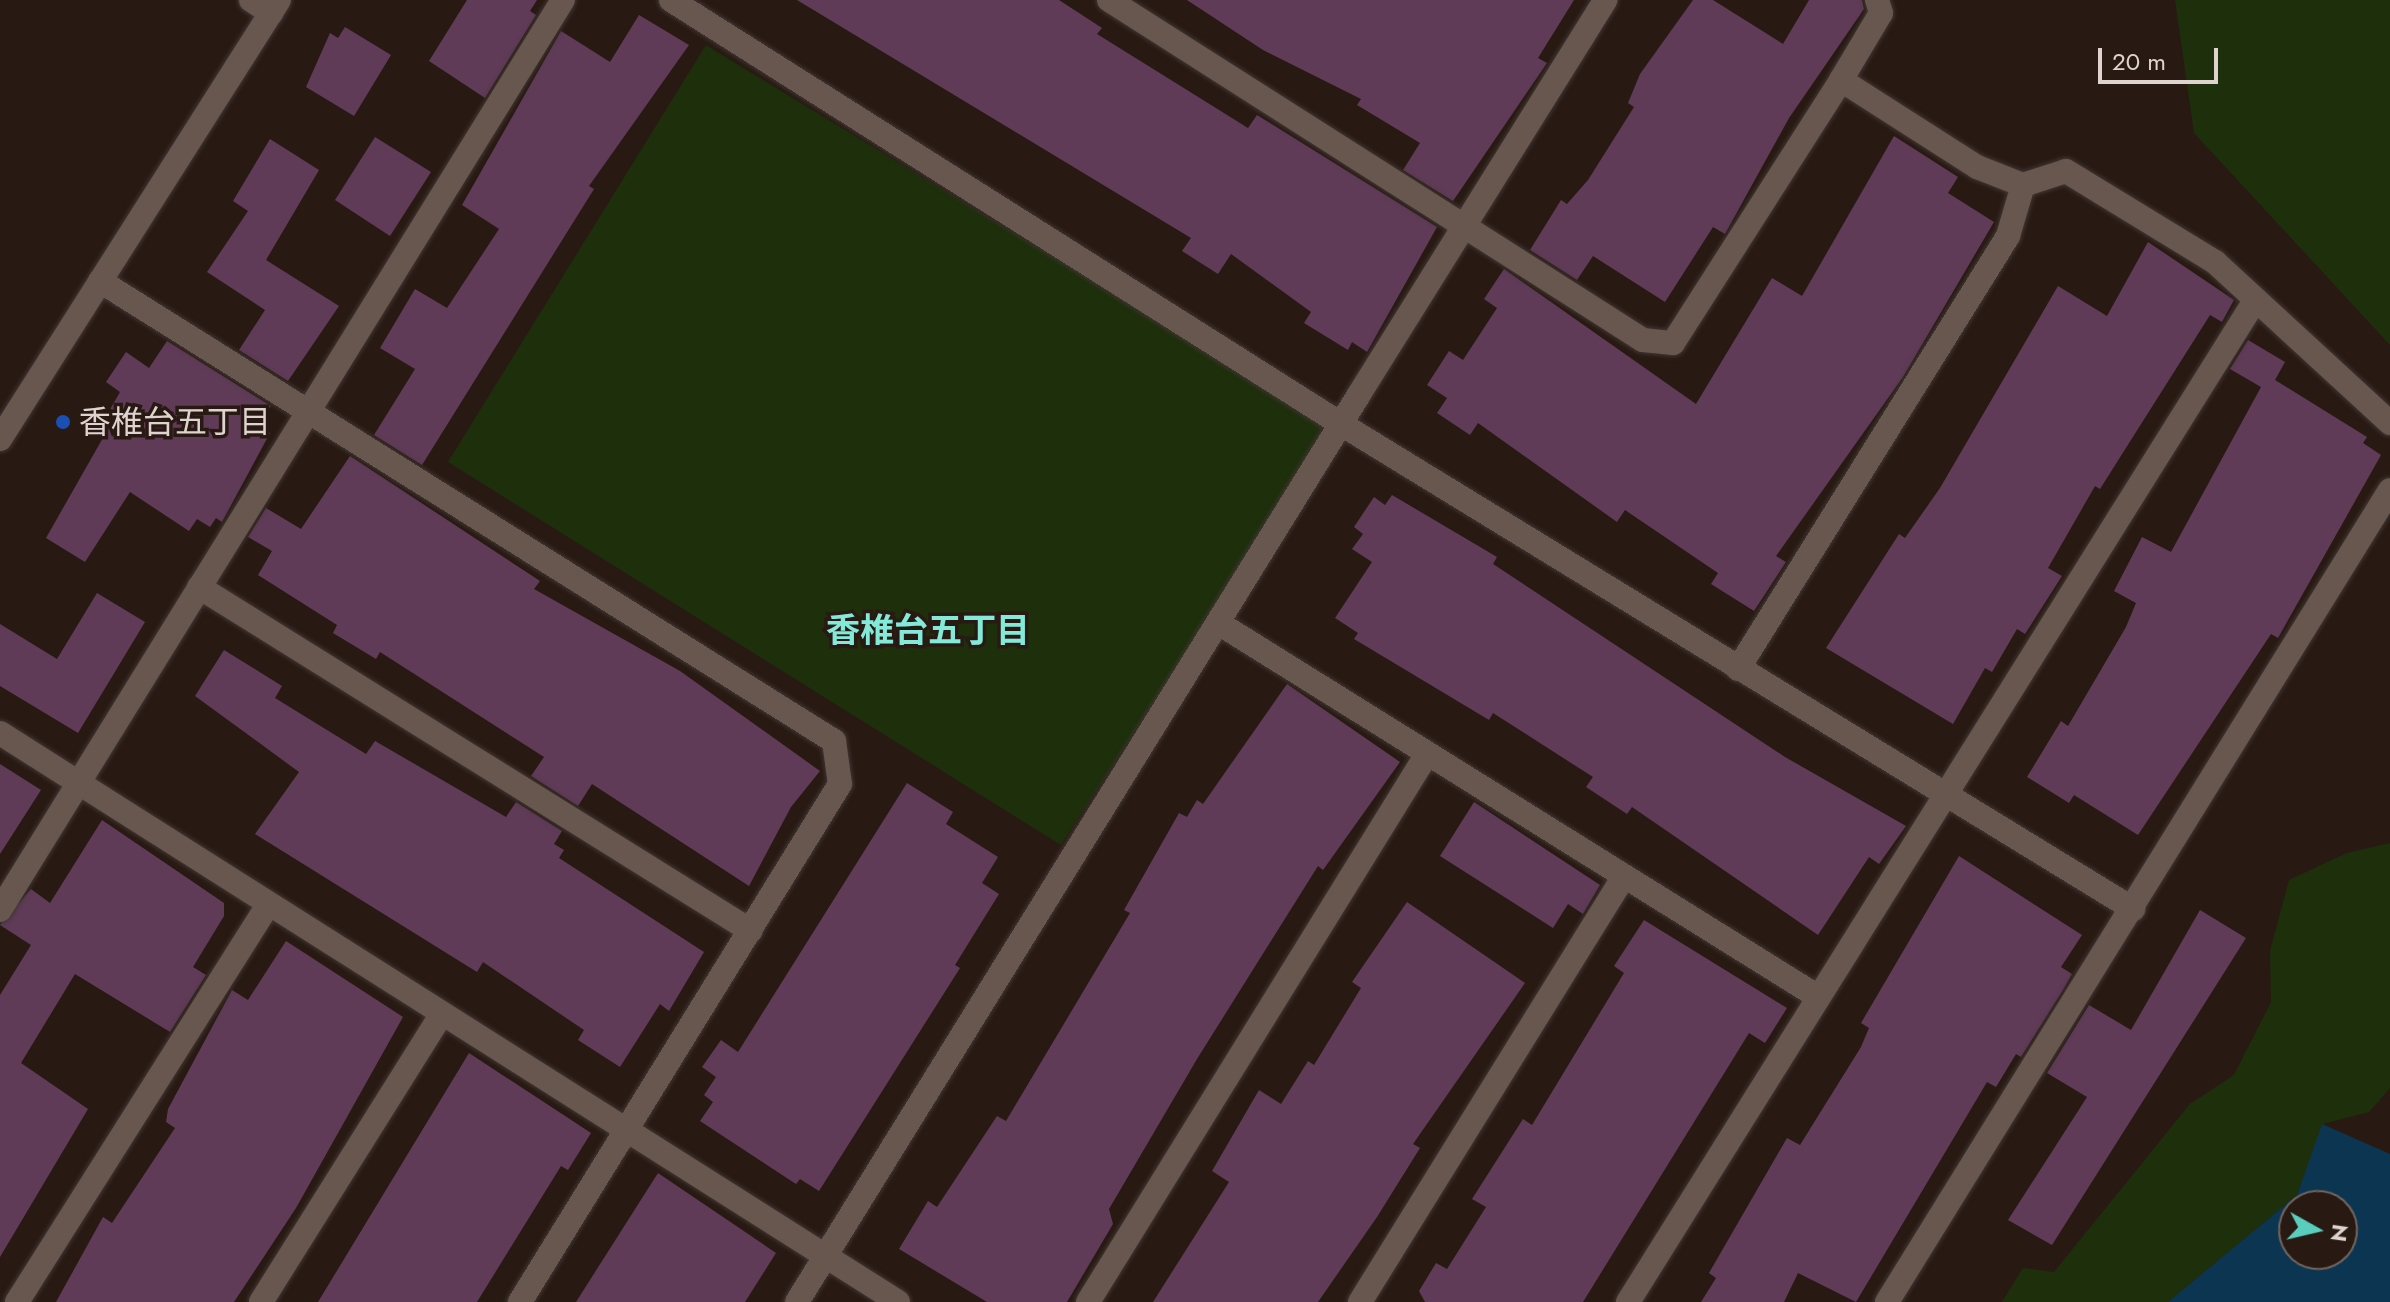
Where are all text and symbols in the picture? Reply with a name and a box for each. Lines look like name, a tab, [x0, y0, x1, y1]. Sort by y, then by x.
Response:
scale bar	[2102, 32, 2222, 82]
text: 20 m	[2112, 44, 2166, 79]
place label: 香椎台五丁目	[79, 403, 271, 441]
marker: 香椎台五丁目	[54, 413, 72, 431]
district label: 香椎台五丁目	[826, 611, 1030, 651]
north arrow	[2278, 1190, 2358, 1270]
text: N	[2323, 1222, 2357, 1244]

